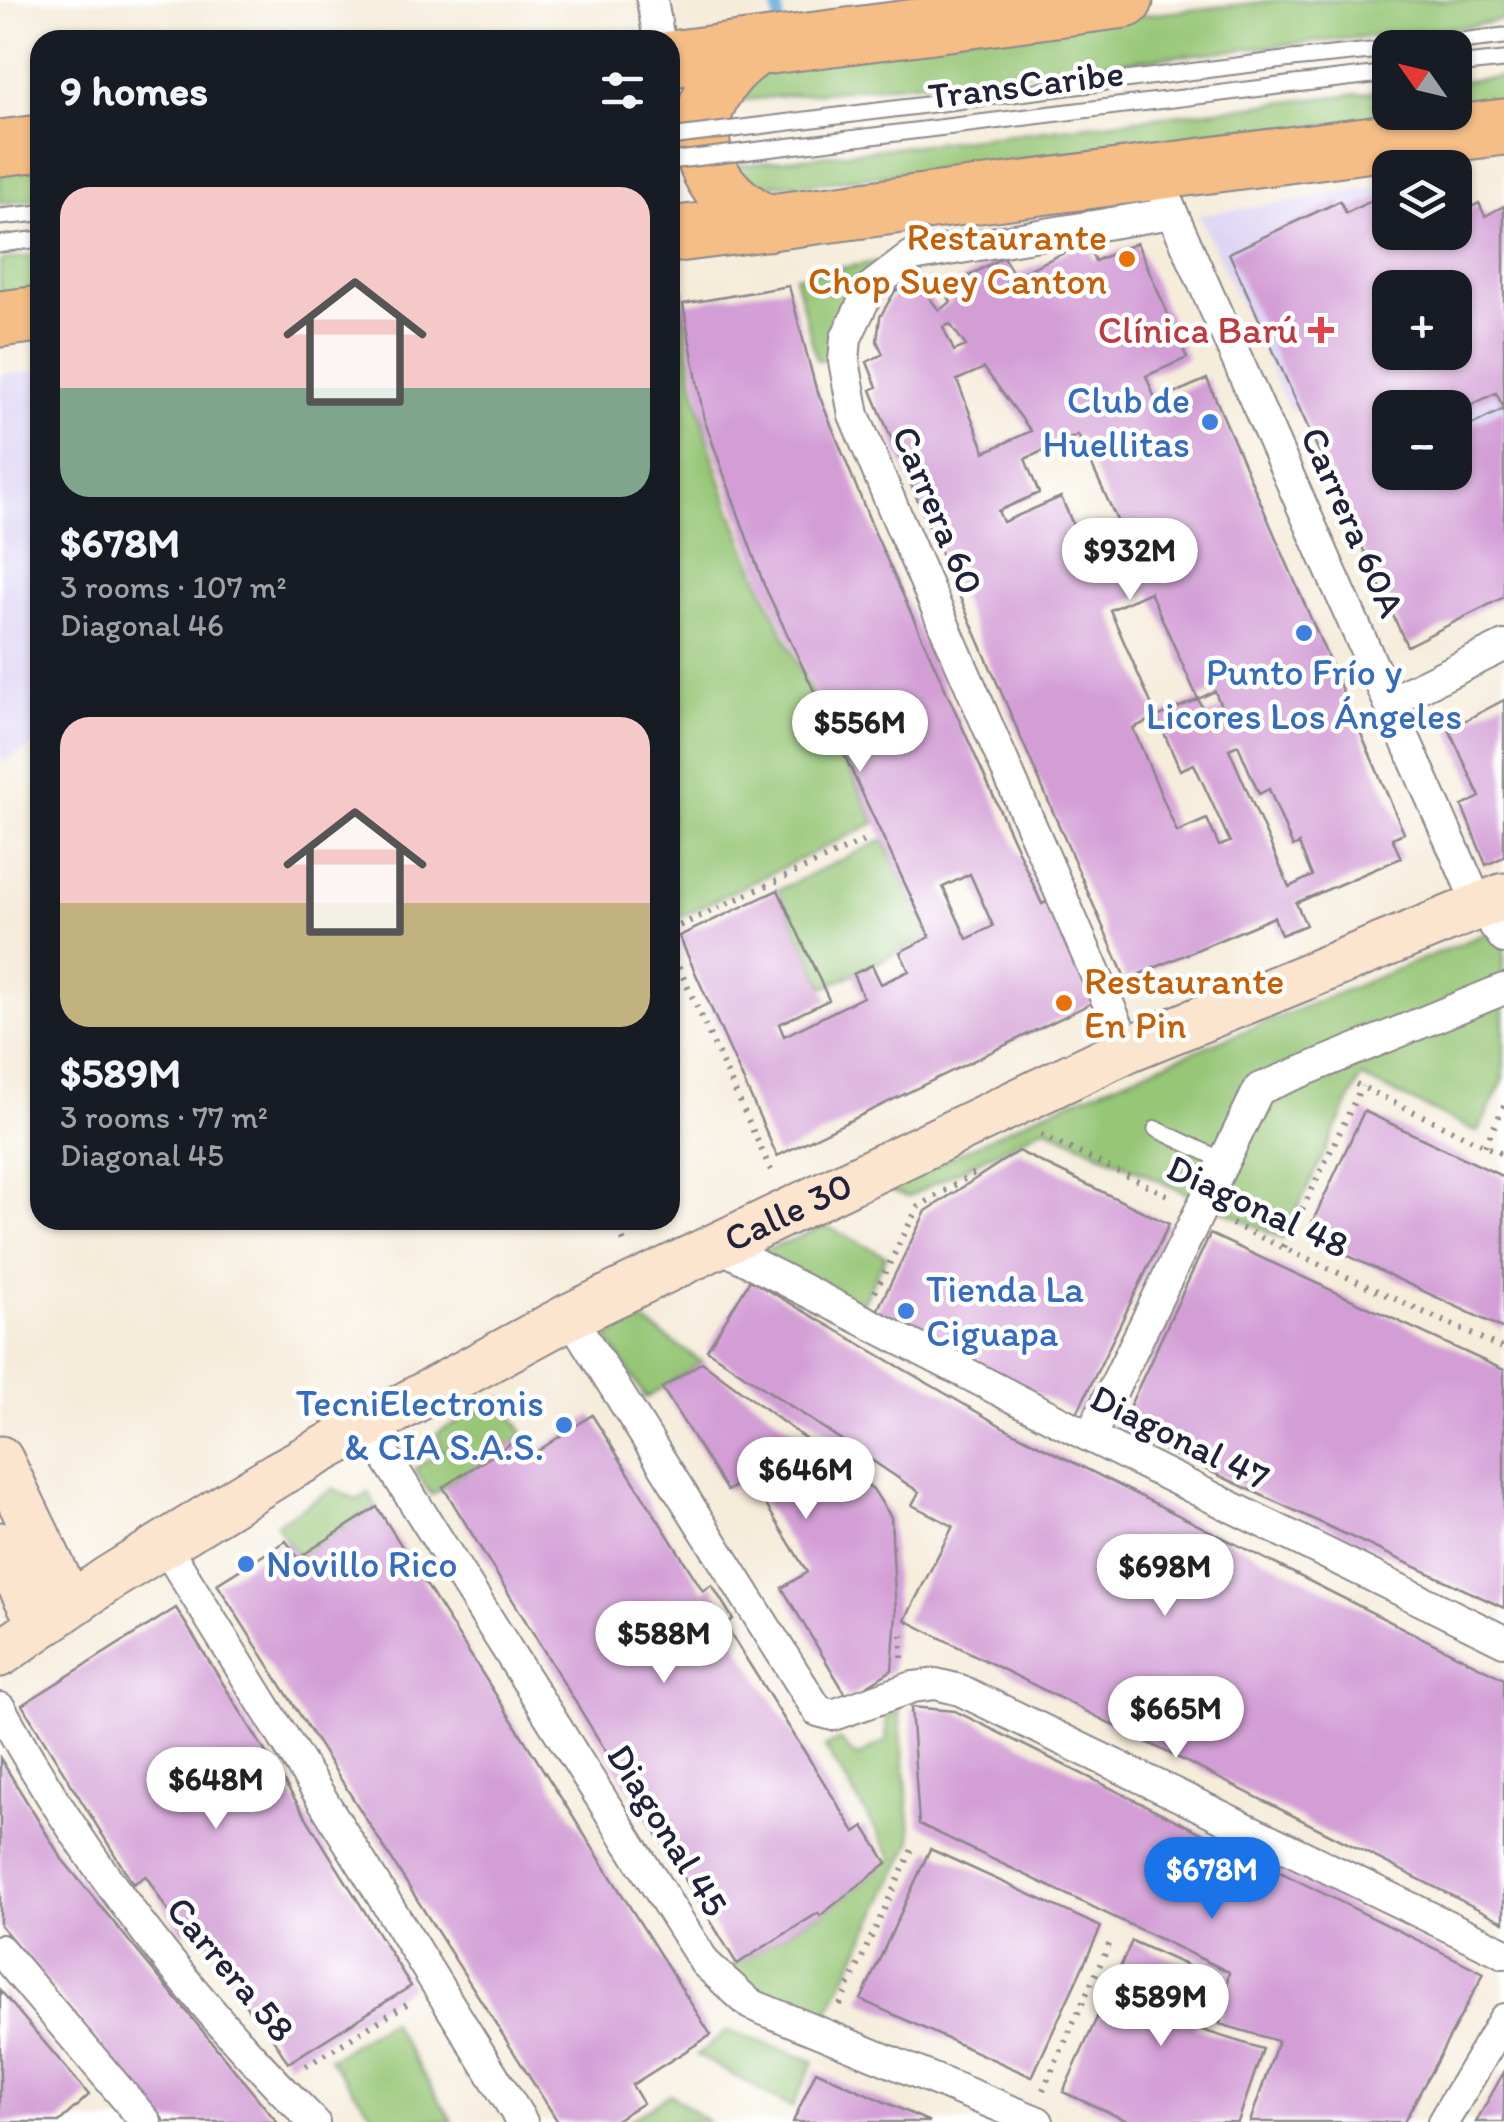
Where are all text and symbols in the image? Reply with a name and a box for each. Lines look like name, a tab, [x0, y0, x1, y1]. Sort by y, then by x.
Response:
north arrow	[1372, 30, 1472, 130]
map controls	[1372, 30, 1472, 490]
street label: TransCaribe	[926, 49, 1126, 119]
icon: filters	[595, 63, 650, 118]
text: 9 homes	[60, 65, 208, 116]
button: layers	[1372, 150, 1472, 250]
place label: Restaurante Chop Suey Canton	[808, 214, 1107, 304]
marker: Restaurante Chop Suey Canton	[1116, 248, 1138, 270]
icon: home	[265, 252, 445, 432]
button: +	[1372, 270, 1472, 370]
place label: Clínica Barú	[1098, 307, 1298, 353]
marker: Clínica Barú	[1308, 317, 1334, 343]
place label: Club de Huellitas	[1042, 377, 1190, 467]
button: −	[1372, 390, 1472, 490]
marker: Club de Huellitas	[1199, 411, 1221, 433]
street label: Carrera 60	[882, 419, 994, 601]
street label: Carrera 60A	[1291, 420, 1415, 624]
text: $678M	[60, 517, 180, 568]
pin: $932M	[1060, 518, 1200, 603]
text: $932M	[1084, 531, 1176, 569]
text: 3 rooms · 107 m²	[60, 568, 287, 606]
text: Diagonal 46	[60, 606, 224, 644]
marker: Punto Frío y Licores Los Ángeles	[1293, 622, 1315, 644]
place label: Punto Frío y Licores Los Ángeles	[1146, 649, 1462, 739]
pin: $556M	[790, 690, 930, 775]
text: $556M	[814, 703, 906, 741]
icon: home	[265, 782, 445, 962]
place label: Restaurante En Pin	[1084, 958, 1284, 1048]
marker: Restaurante En Pin	[1053, 992, 1075, 1014]
text: $589M	[60, 1047, 181, 1098]
text: 3 rooms · 77 m²	[60, 1098, 268, 1136]
text: Diagonal 45	[60, 1136, 224, 1174]
street label: Diagonal 48	[1160, 1144, 1356, 1268]
street label: Calle 30	[717, 1161, 860, 1262]
place label: Tienda La Ciguapa	[926, 1266, 1084, 1356]
marker: Tienda La Ciguapa	[895, 1300, 917, 1322]
street label: Diagonal 47	[1083, 1374, 1277, 1500]
place label: TecniElectronis & CIA S.A.S.	[296, 1380, 544, 1470]
marker: TecniElectronis & CIA S.A.S.	[553, 1414, 575, 1436]
pin: $646M	[736, 1437, 876, 1522]
text: $646M	[759, 1450, 853, 1488]
pin: $698M	[1095, 1534, 1235, 1619]
place label: Novillo Rico	[266, 1541, 458, 1587]
text: $698M	[1119, 1547, 1211, 1585]
marker: Novillo Rico	[235, 1553, 257, 1575]
pin: $588M	[594, 1601, 734, 1686]
text: $588M	[617, 1614, 711, 1652]
pin: $665M	[1106, 1676, 1246, 1761]
text: $665M	[1130, 1689, 1222, 1727]
street label: Diagonal 45	[597, 1735, 739, 1925]
pin: $648M	[146, 1747, 286, 1832]
text: $648M	[168, 1760, 264, 1798]
pin: $678M	[1142, 1837, 1282, 1922]
text: $678M	[1166, 1850, 1258, 1888]
street label: Carrera 58	[157, 1887, 305, 2051]
pin: $589M	[1091, 1964, 1231, 2049]
text: $589M	[1115, 1977, 1207, 2015]

